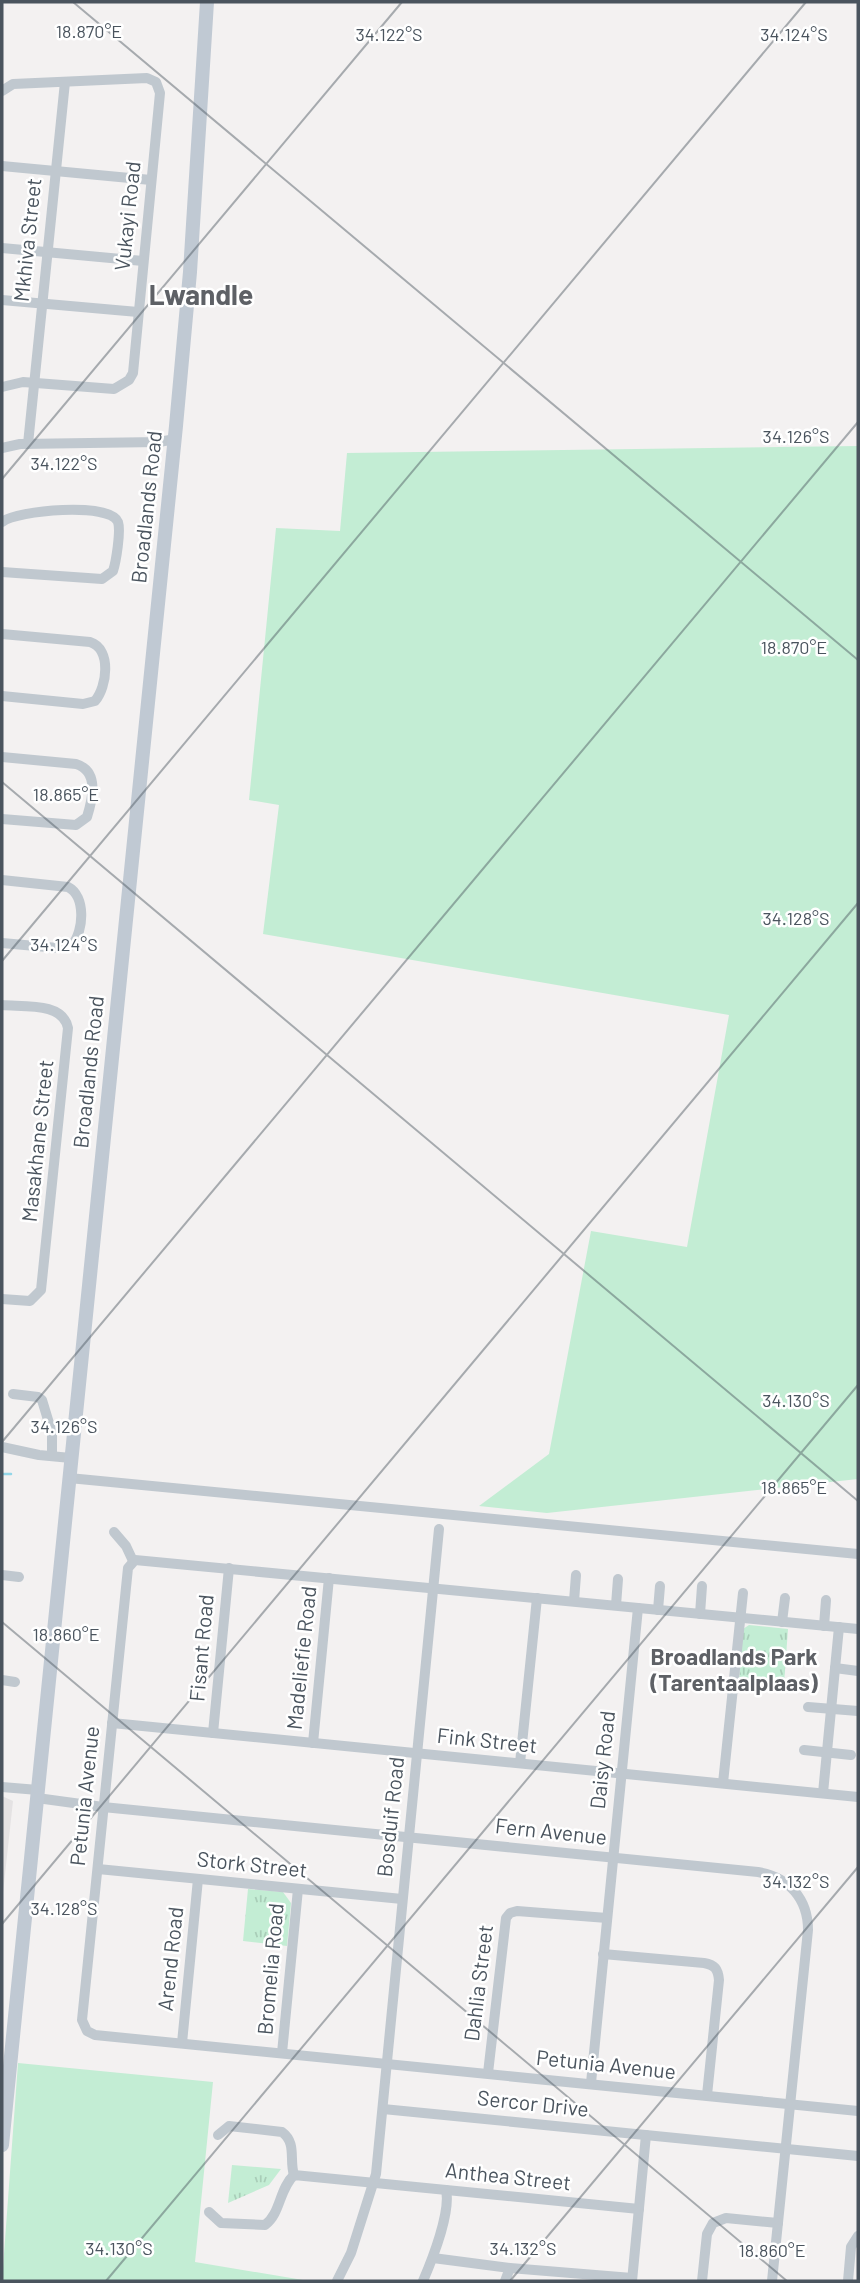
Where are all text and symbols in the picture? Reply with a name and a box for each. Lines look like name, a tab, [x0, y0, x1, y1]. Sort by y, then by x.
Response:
text: 18.870°E	[56, 20, 122, 42]
text: 34.122°S	[355, 23, 423, 45]
text: 34.124°S	[760, 23, 828, 45]
street label: Vukayi Road	[108, 160, 145, 272]
street label: Mkhiva Street	[8, 177, 45, 303]
district label: Lwandle	[149, 277, 253, 311]
text: 34.126°S	[763, 425, 829, 447]
street label: Broadlands Road	[125, 429, 166, 584]
text: 34.122°S	[30, 452, 98, 474]
text: 18.870°E	[761, 636, 827, 658]
text: 18.865°E	[33, 783, 99, 805]
text: 34.128°S	[763, 907, 829, 929]
text: 34.124°S	[30, 933, 98, 955]
street label: Broadlands Road	[67, 994, 108, 1149]
street label: Masakhane Street	[16, 1058, 57, 1223]
text: 34.130°S	[762, 1389, 830, 1411]
text: 34.126°S	[31, 1415, 97, 1437]
text: 18.865°E	[761, 1476, 827, 1498]
street label: Madeliefie Road	[281, 1585, 320, 1731]
street label: Fisant Road	[183, 1593, 218, 1703]
text: 18.860°E	[32, 1623, 100, 1645]
district label: Broadlands Park (Tarentaalplaas)	[649, 1642, 818, 1696]
street label: Daisy Road	[584, 1709, 619, 1810]
street label: Fink Street	[436, 1722, 539, 1757]
street label: Petunia Avenue	[64, 1725, 103, 1867]
street label: Bosduif Road	[371, 1755, 408, 1878]
street label: Fern Avenue	[494, 1812, 608, 1849]
street label: Stork Street	[196, 1845, 309, 1882]
text: 34.132°S	[763, 1870, 829, 1892]
text: 34.128°S	[31, 1897, 97, 1919]
street label: Bromelia Road	[251, 1902, 288, 2036]
street label: Arend Road	[152, 1905, 187, 2012]
street label: Dahlia Street	[458, 1923, 497, 2043]
street label: Petunia Avenue	[535, 2044, 677, 2083]
street label: Sercor Drive	[476, 2084, 590, 2121]
street label: Anthea Street	[444, 2156, 572, 2195]
text: 34.130°S	[85, 2237, 153, 2259]
text: 34.132°S	[490, 2237, 556, 2259]
text: 18.860°E	[738, 2239, 806, 2261]

